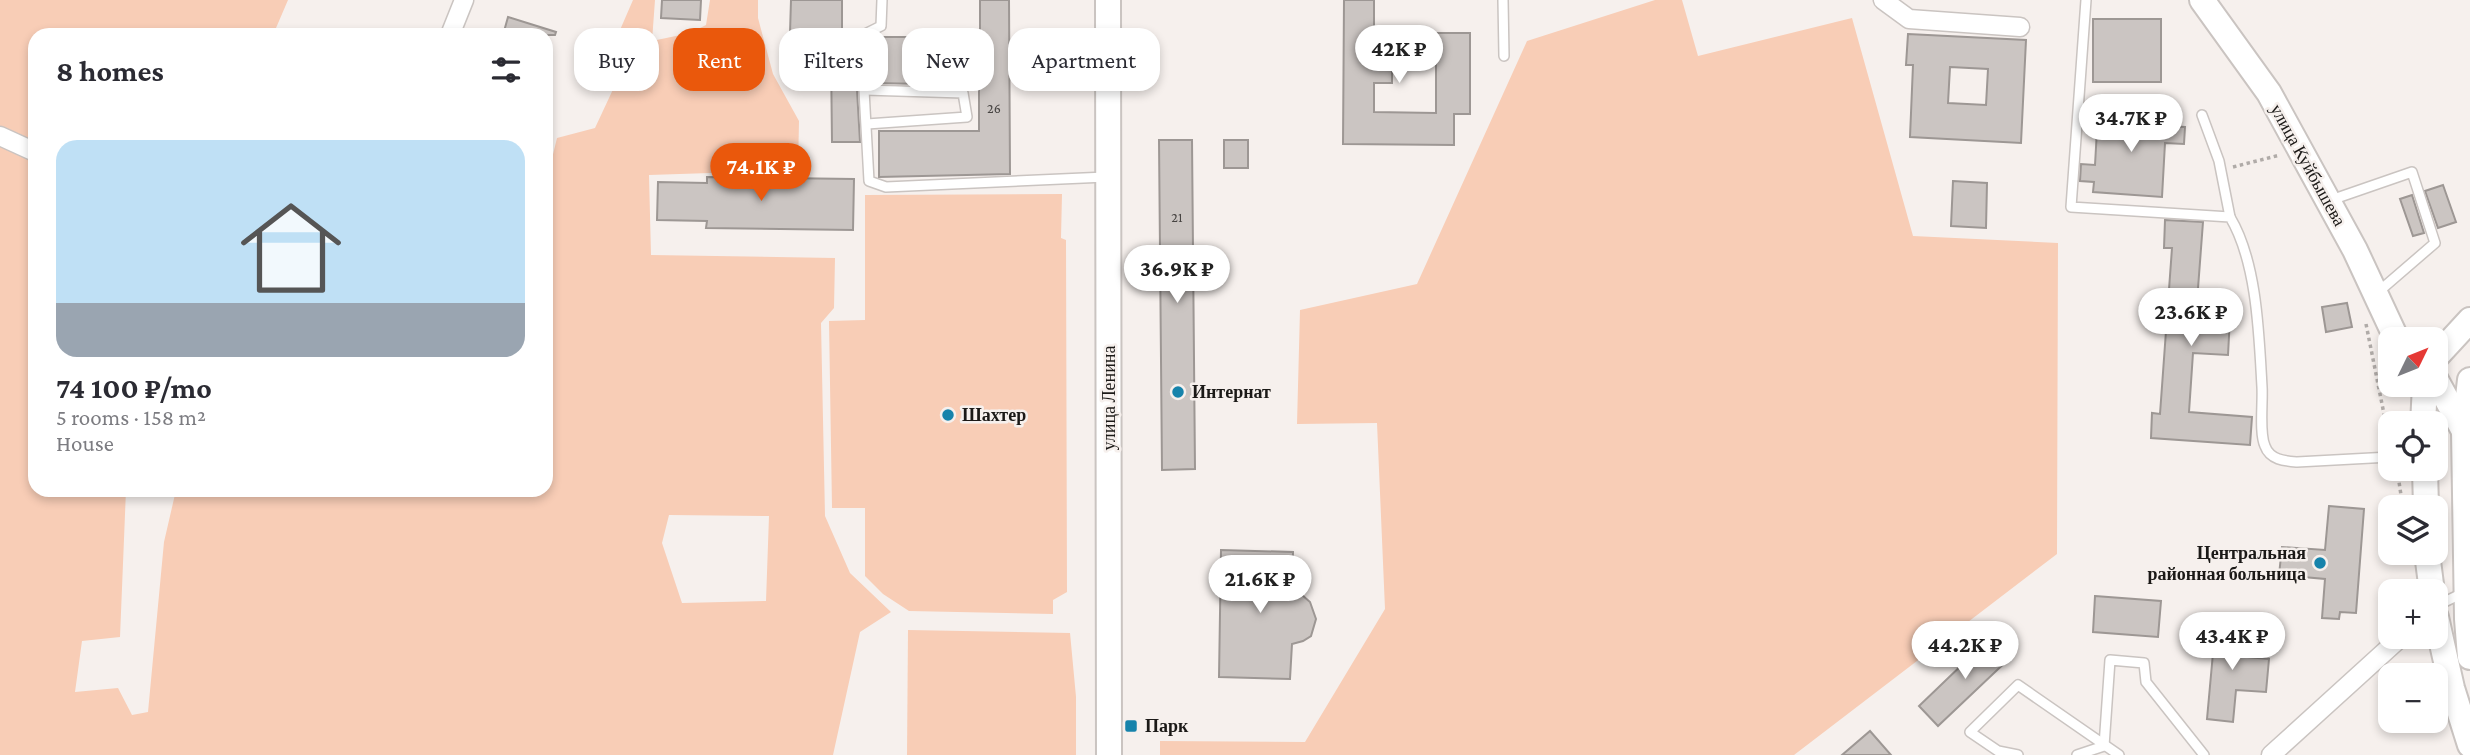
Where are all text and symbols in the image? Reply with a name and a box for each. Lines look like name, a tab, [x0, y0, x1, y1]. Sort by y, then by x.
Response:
pin: 42K ₽	[1350, 25, 1448, 85]
chip: Buy	[574, 28, 659, 91]
chip: Rent	[673, 28, 765, 91]
chip: Filters	[779, 28, 888, 91]
chip: New	[902, 28, 994, 91]
chip: Apartment	[1008, 28, 1160, 91]
text: 42K ₽	[1371, 35, 1427, 61]
icon: filters	[487, 51, 525, 89]
text: 8 homes	[56, 54, 164, 87]
pin: 34.7K ₽	[2066, 94, 2196, 154]
house number: 26	[987, 100, 1001, 116]
street label: улица Куйбышева	[2266, 100, 2350, 230]
text: 34.7K ₽	[2095, 104, 2167, 130]
pin: 74.1K ₽	[696, 144, 826, 203]
text: 74.1K ₽	[726, 153, 796, 179]
icon: home	[228, 185, 354, 311]
house number: 21	[1171, 209, 1183, 225]
pin: 36.9K ₽	[1112, 246, 1242, 305]
text: 36.9K ₽	[1140, 255, 1214, 281]
pin: 23.6K ₽	[2126, 288, 2256, 348]
text: 23.6K ₽	[2154, 298, 2228, 324]
north arrow	[2378, 327, 2448, 397]
map controls	[2378, 327, 2448, 733]
street label: улица Ленина	[1099, 346, 1119, 450]
text: 74 100 ₽/mo	[56, 371, 212, 404]
place label: Интернат	[1192, 382, 1271, 402]
marker: Интернат	[1170, 384, 1186, 400]
text: 5 rooms · 158 m²	[56, 404, 206, 430]
place label: Шахтер	[962, 405, 1026, 425]
marker: Шахтер	[940, 407, 956, 423]
button: locate	[2378, 411, 2448, 481]
text: House	[56, 430, 114, 456]
button: layers	[2378, 495, 2448, 565]
place label: Центральная районная больница	[2147, 543, 2306, 584]
marker: Центральная районная больница	[2312, 555, 2328, 571]
pin: 21.6K ₽	[1195, 556, 1325, 615]
text: 21.6K ₽	[1225, 565, 1295, 591]
button: +	[2378, 579, 2448, 649]
pin: 43.4K ₽	[2167, 612, 2297, 672]
pin: 44.2K ₽	[1900, 622, 2030, 681]
text: 43.4K ₽	[2195, 622, 2269, 648]
text: 44.2K ₽	[1928, 631, 2002, 657]
button: −	[2378, 663, 2448, 733]
place label: Парк	[1145, 716, 1189, 736]
marker: Парк	[1123, 718, 1139, 734]

